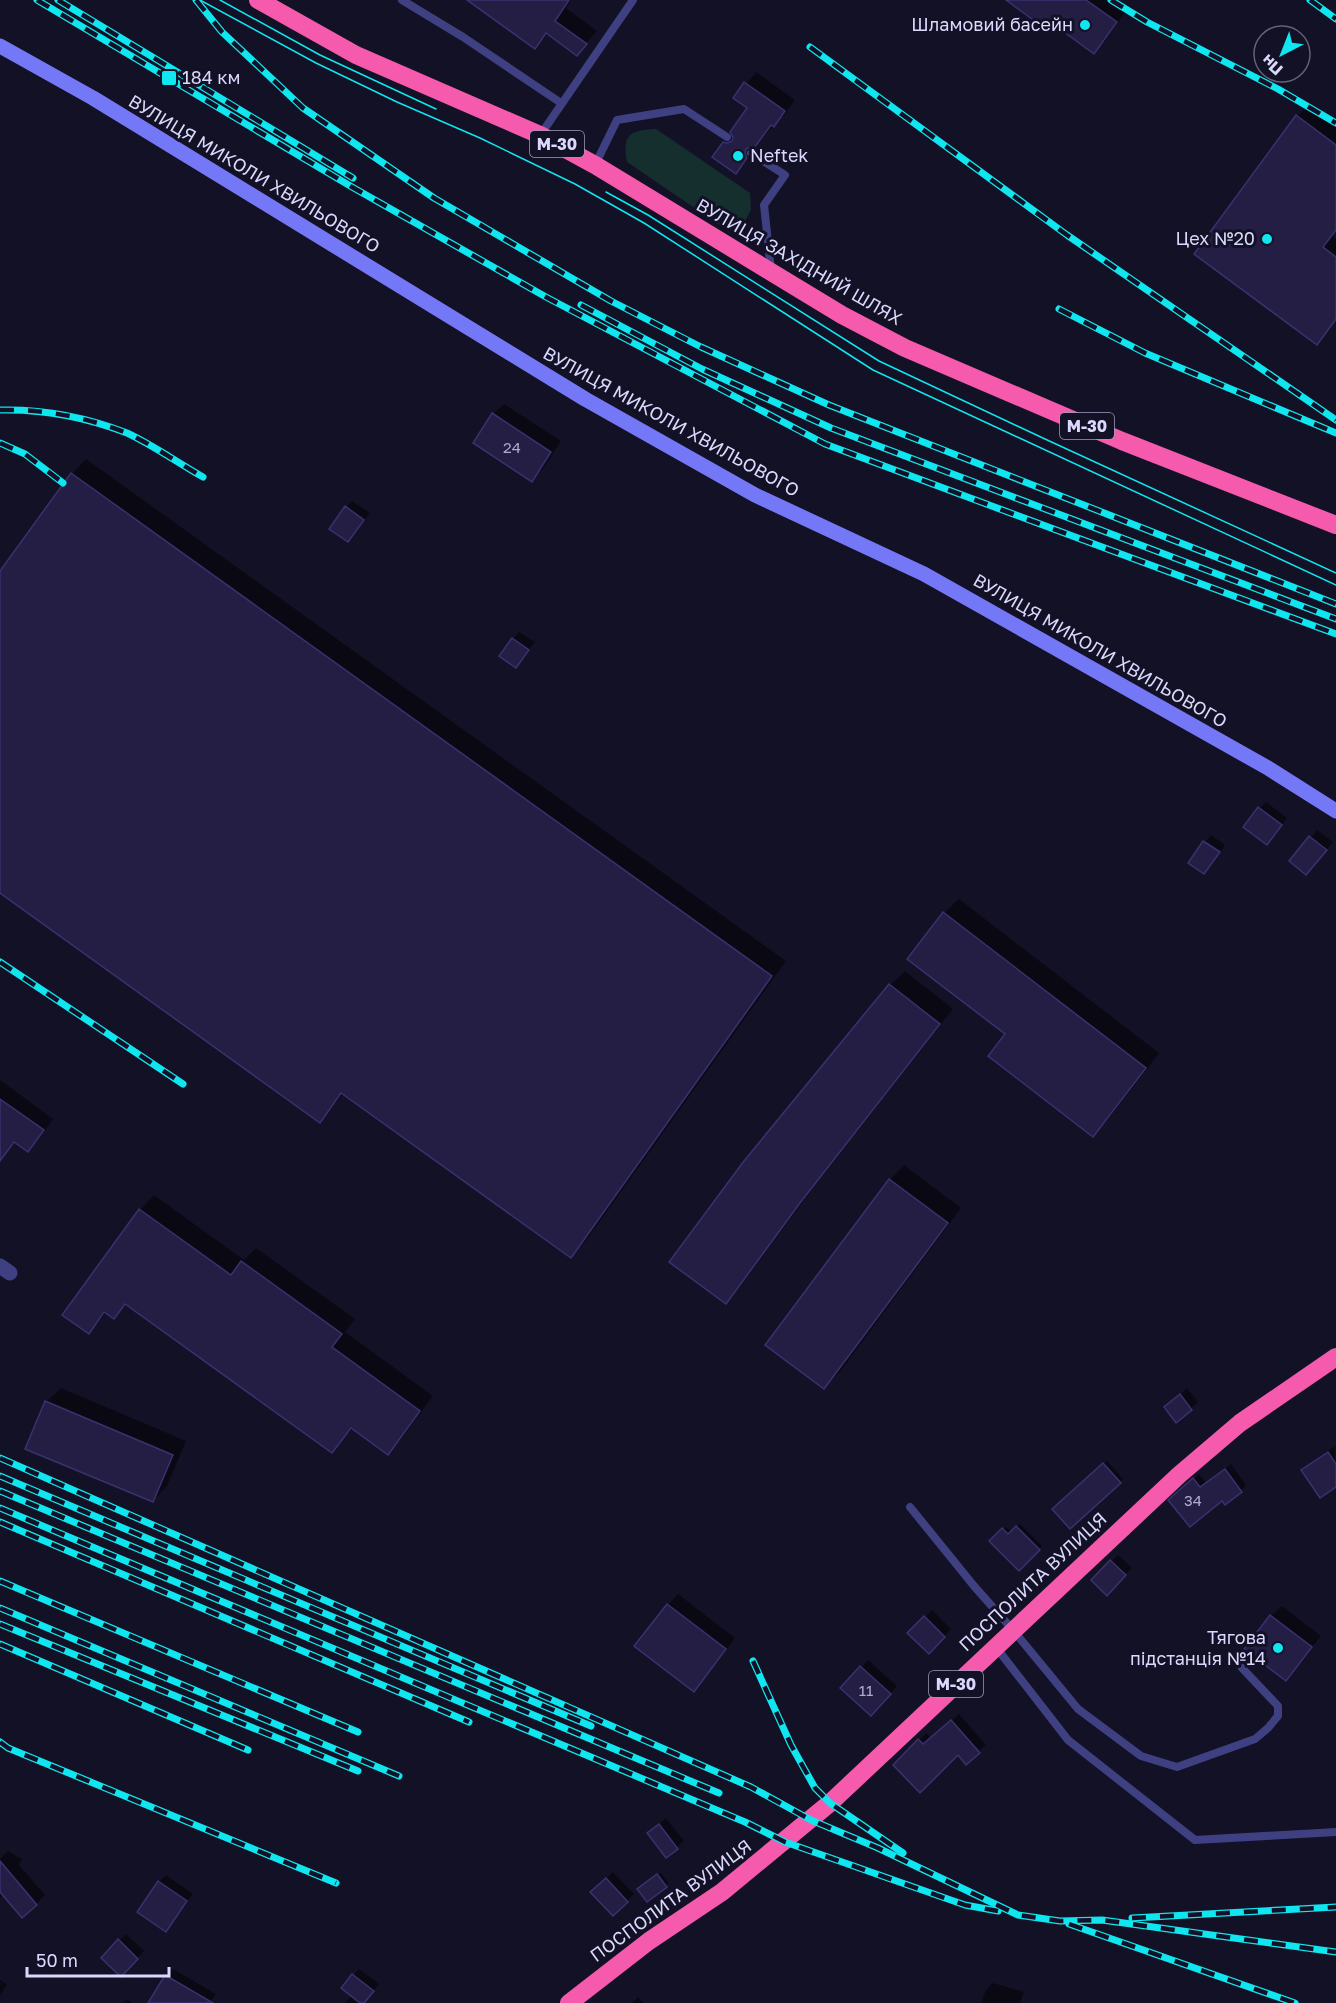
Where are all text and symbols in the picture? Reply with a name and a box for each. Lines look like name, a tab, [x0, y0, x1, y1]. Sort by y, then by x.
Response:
place label: Шламовий басейн	[911, 13, 1073, 35]
marker: Шламовий басейн	[1078, 18, 1092, 32]
north arrow	[1252, 24, 1312, 84]
text: Пн	[1257, 50, 1287, 80]
place label: 184 км	[182, 66, 241, 88]
marker: 184 км	[160, 69, 178, 87]
street label: ВУЛИЦЯ МИКОЛИ ХВИЛЬОВОГО	[125, 89, 384, 257]
road number: М-30	[530, 131, 584, 157]
place label: Neftek	[750, 144, 809, 166]
marker: Neftek	[731, 149, 745, 163]
street label: ВУЛИЦЯ ЗАХІДНИЙ ШЛЯХ	[693, 193, 906, 329]
place label: Цех №20	[1176, 227, 1255, 249]
marker: Цех №20	[1260, 232, 1274, 246]
street label: ВУЛИЦЯ МИКОЛИ ХВИЛЬОВОГО	[540, 341, 803, 501]
road number: М-30	[1060, 413, 1114, 439]
house number: 24	[503, 438, 521, 456]
street label: ВУЛИЦЯ МИКОЛИ ХВИЛЬОВОГО	[970, 568, 1231, 732]
house number: 34	[1184, 1491, 1202, 1509]
street label: ПОСПОЛИТА ВУЛИЦЯ	[954, 1507, 1111, 1655]
place label: Тягова пiдстанцiя №14	[1130, 1626, 1266, 1669]
marker: Тягова пiдстанцiя №14	[1271, 1641, 1285, 1655]
road number: М-30	[929, 1671, 983, 1697]
house number: 11	[859, 1681, 873, 1699]
street label: ПОСПОЛИТА ВУЛИЦЯ	[586, 1834, 755, 1966]
scale bar	[27, 1940, 170, 1978]
text: 50 m	[36, 1949, 78, 1971]

